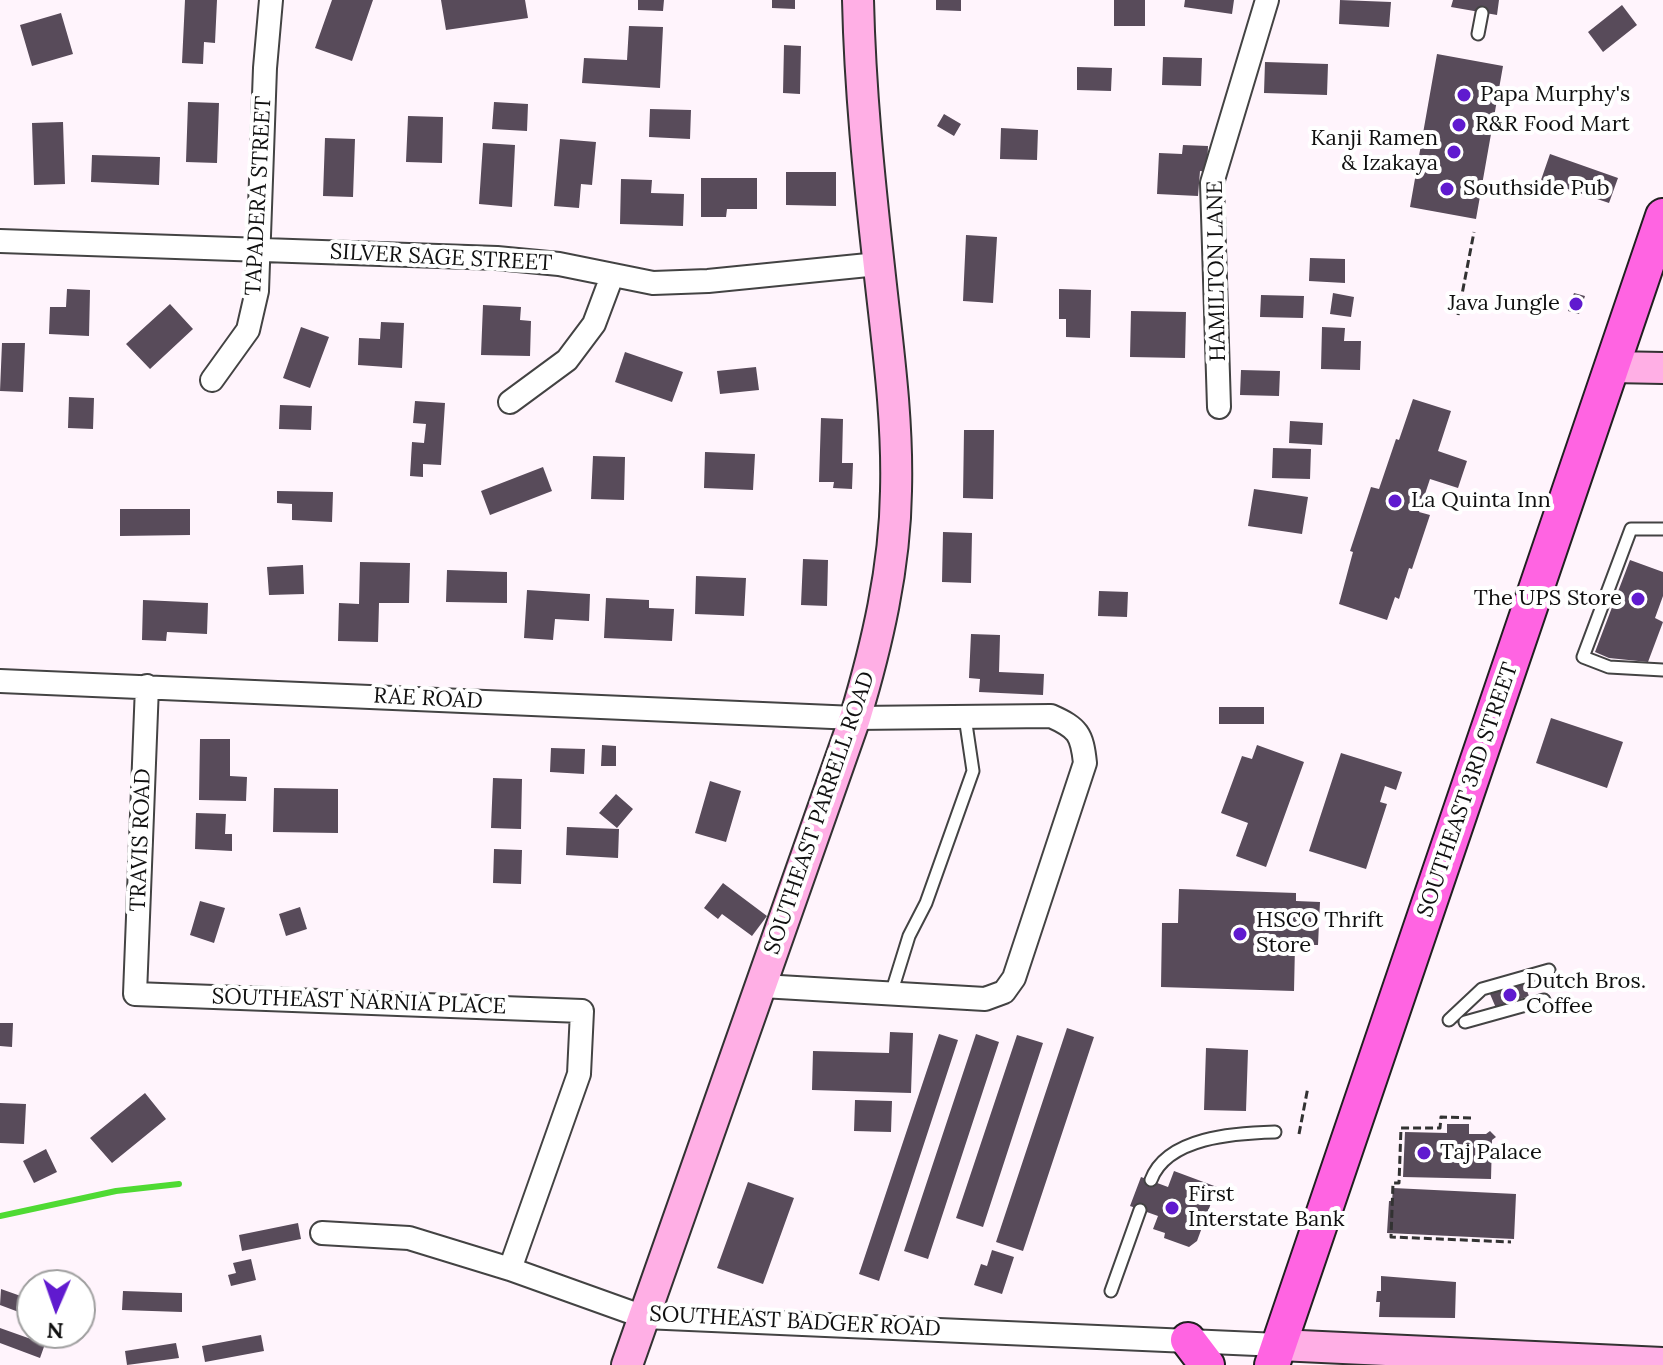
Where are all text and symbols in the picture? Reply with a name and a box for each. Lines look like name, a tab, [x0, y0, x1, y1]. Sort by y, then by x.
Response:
place label: Papa Murphy's	[1480, 82, 1630, 108]
marker: Papa Murphy's	[1455, 86, 1473, 104]
street label: TAPADERA STREET	[241, 96, 277, 296]
place label: R&R Food Mart	[1475, 112, 1630, 138]
marker: R&R Food Mart	[1450, 116, 1468, 134]
place label: Kanji Ramen & Izakaya	[1311, 126, 1438, 178]
marker: Kanji Ramen & Izakaya	[1445, 143, 1463, 161]
place label: Southside Pub	[1463, 176, 1610, 202]
street label: HAMILTON LANE	[1202, 180, 1232, 362]
marker: Southside Pub	[1438, 180, 1456, 198]
street label: SILVER SAGE STREET	[329, 239, 553, 277]
place label: Java Jungle	[1448, 291, 1560, 317]
marker: Java Jungle	[1567, 295, 1585, 313]
place label: La Quinta Inn	[1411, 488, 1551, 514]
marker: La Quinta Inn	[1386, 492, 1404, 510]
place label: The UPS Store	[1474, 586, 1622, 612]
marker: The UPS Store	[1629, 590, 1647, 608]
street label: SOUTHEAST 3RD STREET	[1412, 659, 1524, 921]
street label: SOUTHEAST PARRELL ROAD	[759, 668, 881, 958]
street label: RAE ROAD	[373, 683, 483, 715]
street label: TRAVIS ROAD	[125, 768, 157, 912]
place label: HSCO Thrift Store	[1256, 908, 1383, 960]
marker: HSCO Thrift Store	[1231, 925, 1249, 943]
place label: Dutch Bros. Coffee	[1526, 969, 1646, 1020]
street label: SOUTHEAST NARNIA PLACE	[211, 984, 507, 1020]
marker: Dutch Bros. Coffee	[1501, 986, 1519, 1004]
place label: Taj Palace	[1440, 1140, 1542, 1166]
marker: Taj Palace	[1415, 1144, 1433, 1162]
place label: First Interstate Bank	[1188, 1182, 1345, 1234]
marker: First Interstate Bank	[1163, 1199, 1181, 1217]
north arrow	[16, 1269, 96, 1349]
street label: SOUTHEAST BADGER ROAD	[649, 1301, 941, 1343]
text: N	[46, 1317, 64, 1345]

